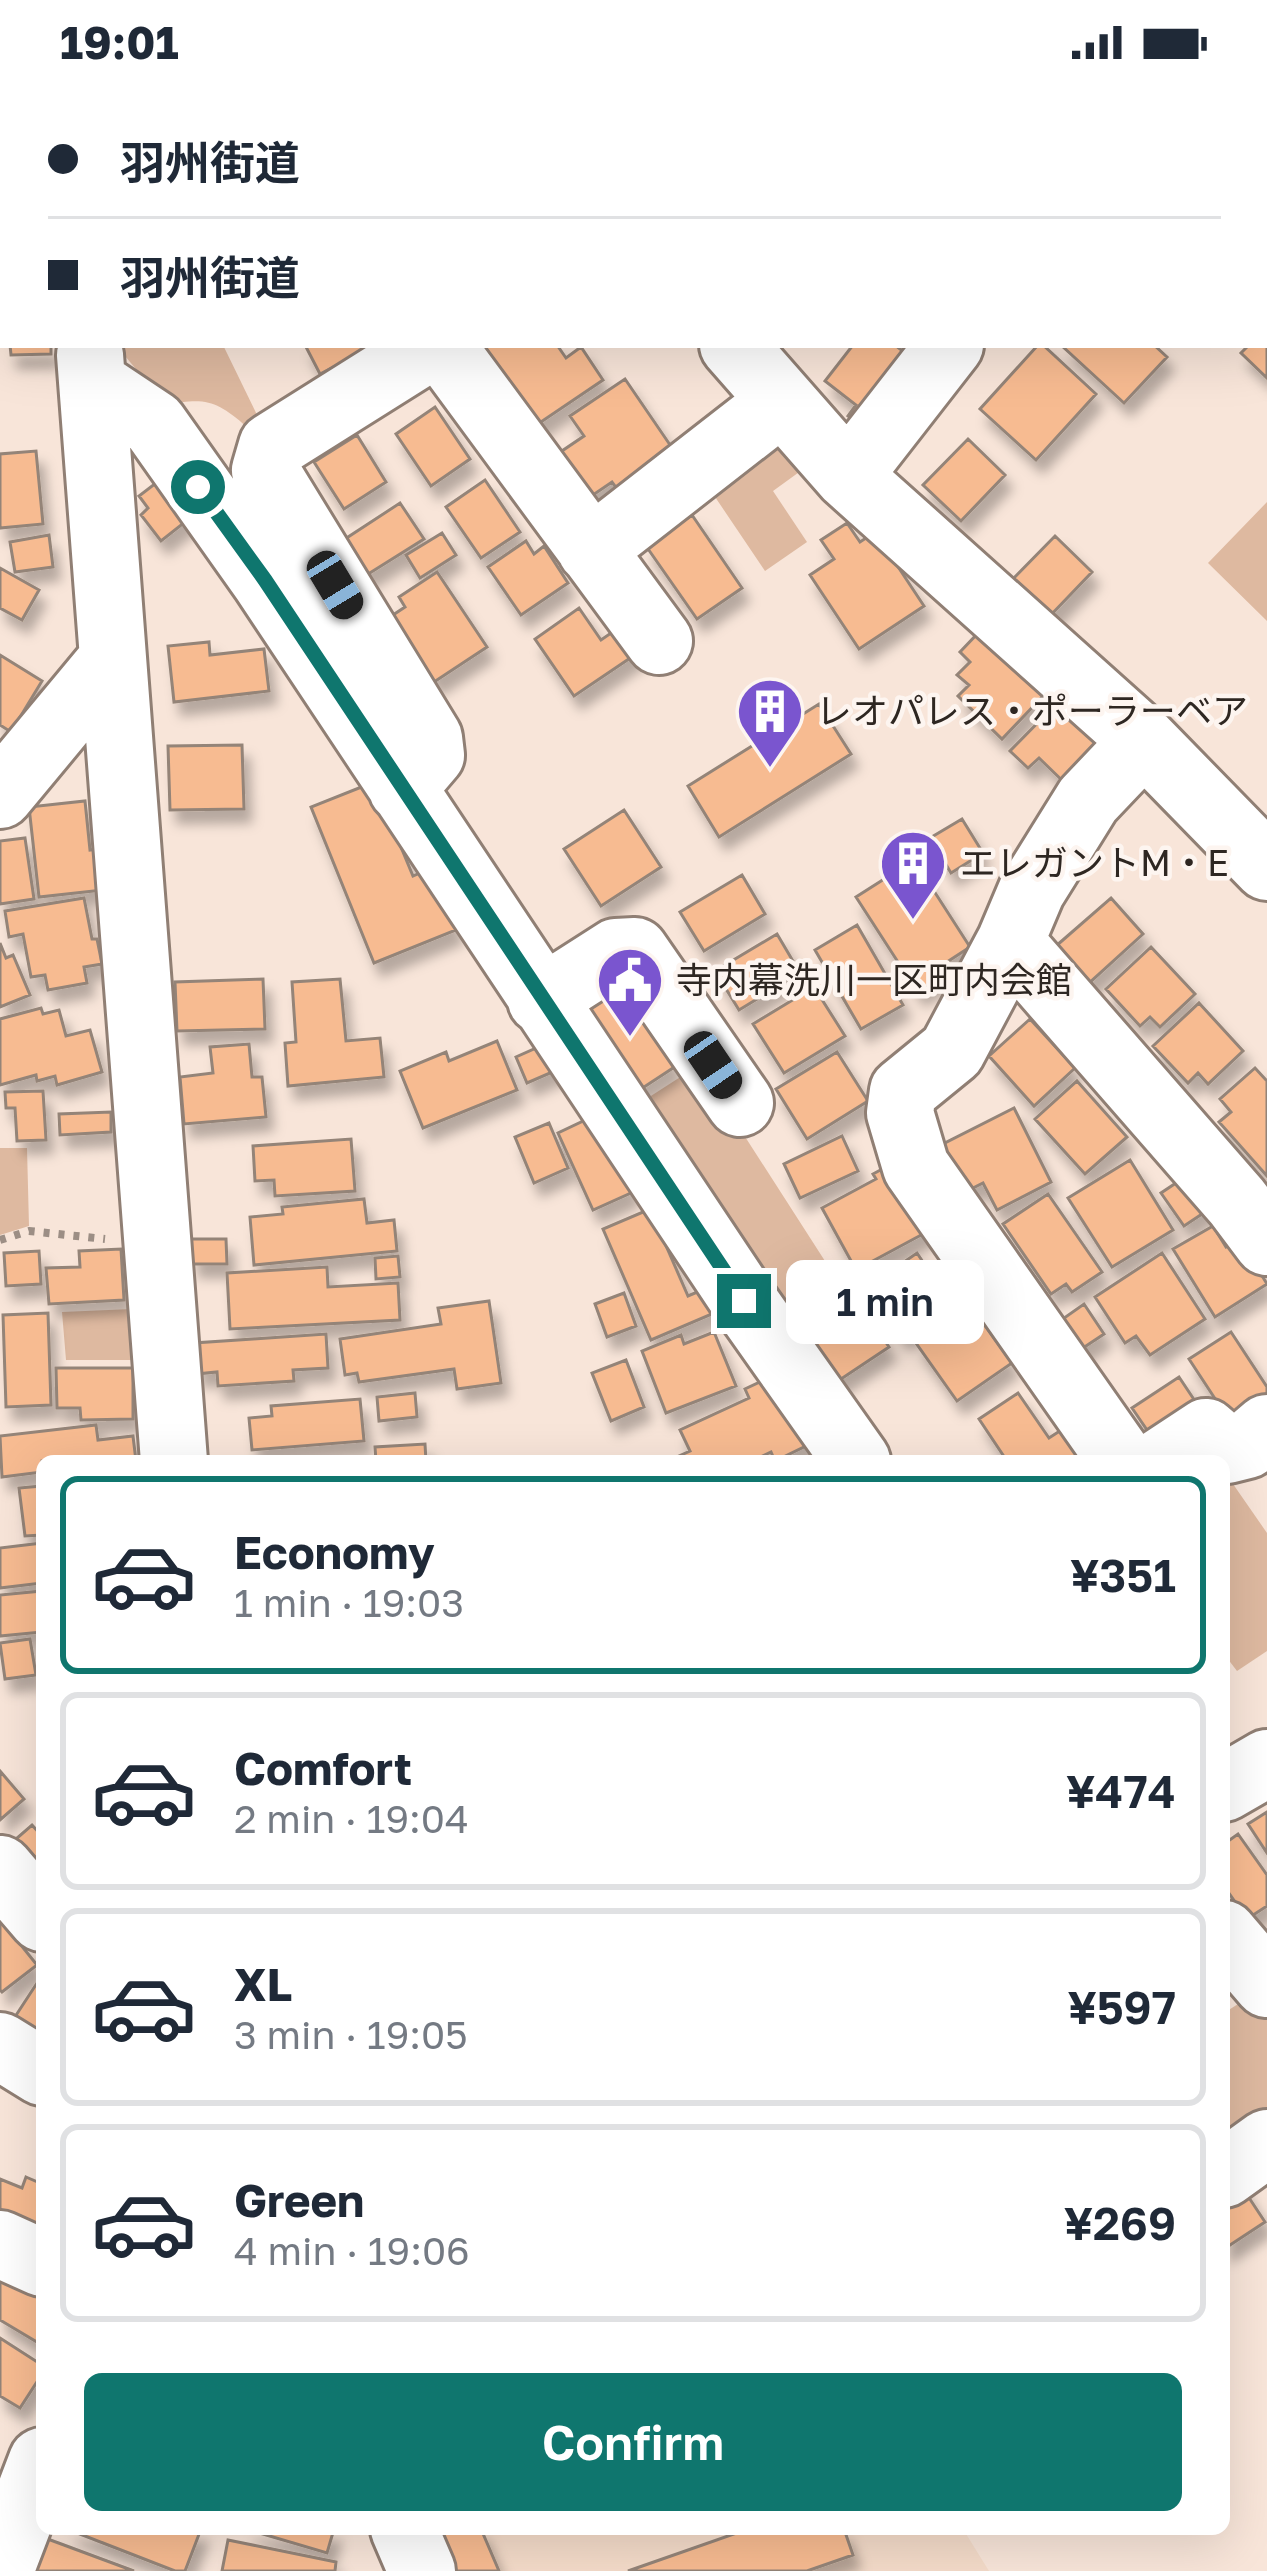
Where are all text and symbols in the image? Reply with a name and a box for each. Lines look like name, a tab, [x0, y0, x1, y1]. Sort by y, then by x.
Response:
text: 19:01	[60, 15, 179, 69]
text: 羽州街道	[120, 135, 300, 189]
text: 羽州街道	[120, 250, 300, 304]
route start	[171, 460, 225, 514]
car	[301, 545, 369, 625]
building icon: レオパレス・ポーラーベア	[735, 676, 805, 770]
place label: レオパレス・ポーラーベア	[816, 689, 1248, 732]
building icon: エレガントM・E	[878, 828, 948, 922]
place label: エレガントM・E	[960, 841, 1229, 884]
public building icon: 寺内幕洗川一区町内会館	[595, 945, 665, 1039]
place label: 寺内幕洗川一区町内会館	[676, 958, 1072, 1001]
car	[678, 1025, 748, 1105]
callout: 1 min	[786, 1259, 984, 1343]
route end	[717, 1274, 771, 1328]
text: 1 min	[836, 1278, 934, 1325]
icon: car	[90, 1521, 198, 1629]
text: Economy	[234, 1525, 435, 1579]
text: ¥351	[1070, 1548, 1176, 1602]
text: 1 min · 19:03	[234, 1579, 464, 1626]
icon: car	[90, 1737, 198, 1845]
text: Comfort	[234, 1741, 412, 1795]
text: ¥474	[1066, 1764, 1176, 1818]
text: 2 min · 19:04	[234, 1795, 469, 1842]
icon: car	[90, 1953, 198, 2061]
text: XL	[234, 1957, 292, 2011]
text: ¥597	[1067, 1980, 1176, 2034]
text: 3 min · 19:05	[234, 2011, 468, 2058]
icon: car	[90, 2169, 198, 2277]
text: Green	[234, 2173, 364, 2227]
text: ¥269	[1064, 2196, 1176, 2250]
text: 4 min · 19:06	[234, 2227, 470, 2274]
button: Confirm	[84, 2373, 1182, 2511]

